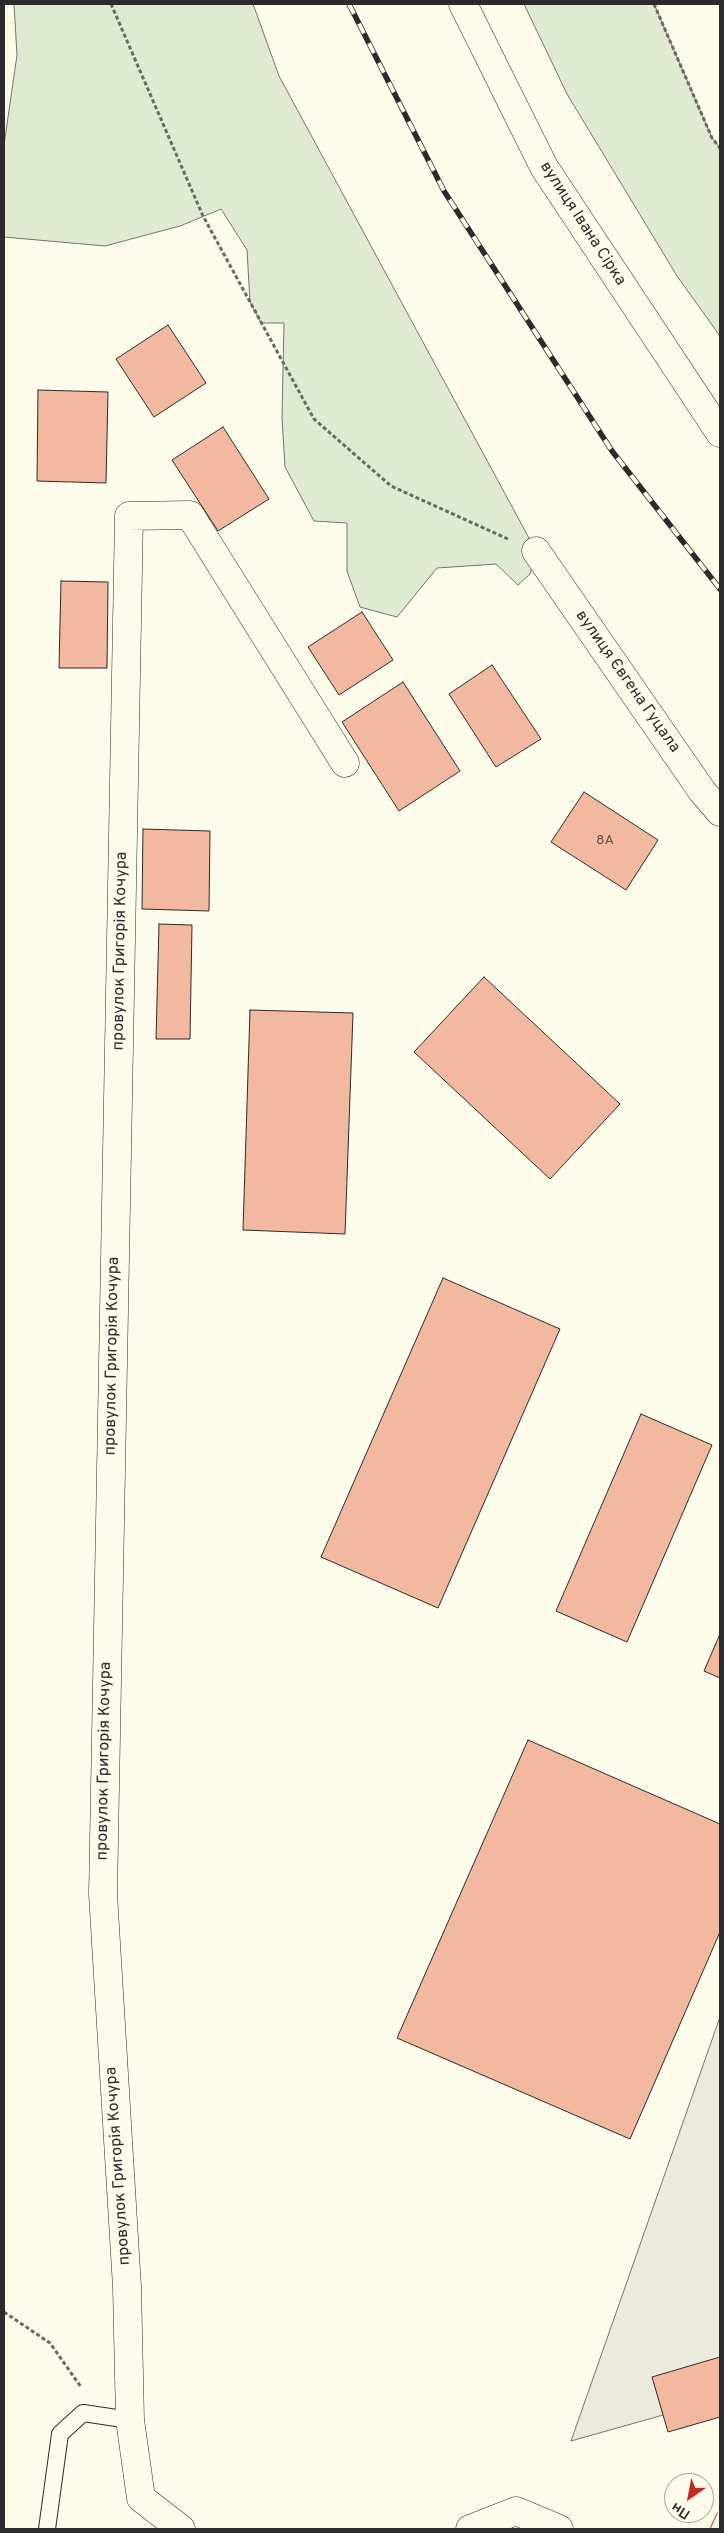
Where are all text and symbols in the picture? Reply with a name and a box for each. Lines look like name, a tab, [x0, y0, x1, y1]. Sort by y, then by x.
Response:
street label: вулиця Івана Сірка	[535, 159, 629, 289]
street label: вулиця Євгена Гуцала	[571, 607, 683, 757]
house number: 8А	[596, 833, 614, 849]
street label: провулок Григорія Кочура	[110, 851, 132, 1051]
street label: провулок Григорія Кочура	[102, 1256, 124, 1456]
street label: провулок Григорія Кочура	[94, 1661, 116, 1861]
street label: провулок Григорія Кочура	[102, 2066, 136, 2266]
north arrow	[664, 2473, 714, 2523]
text: Пн	[669, 2498, 694, 2522]

